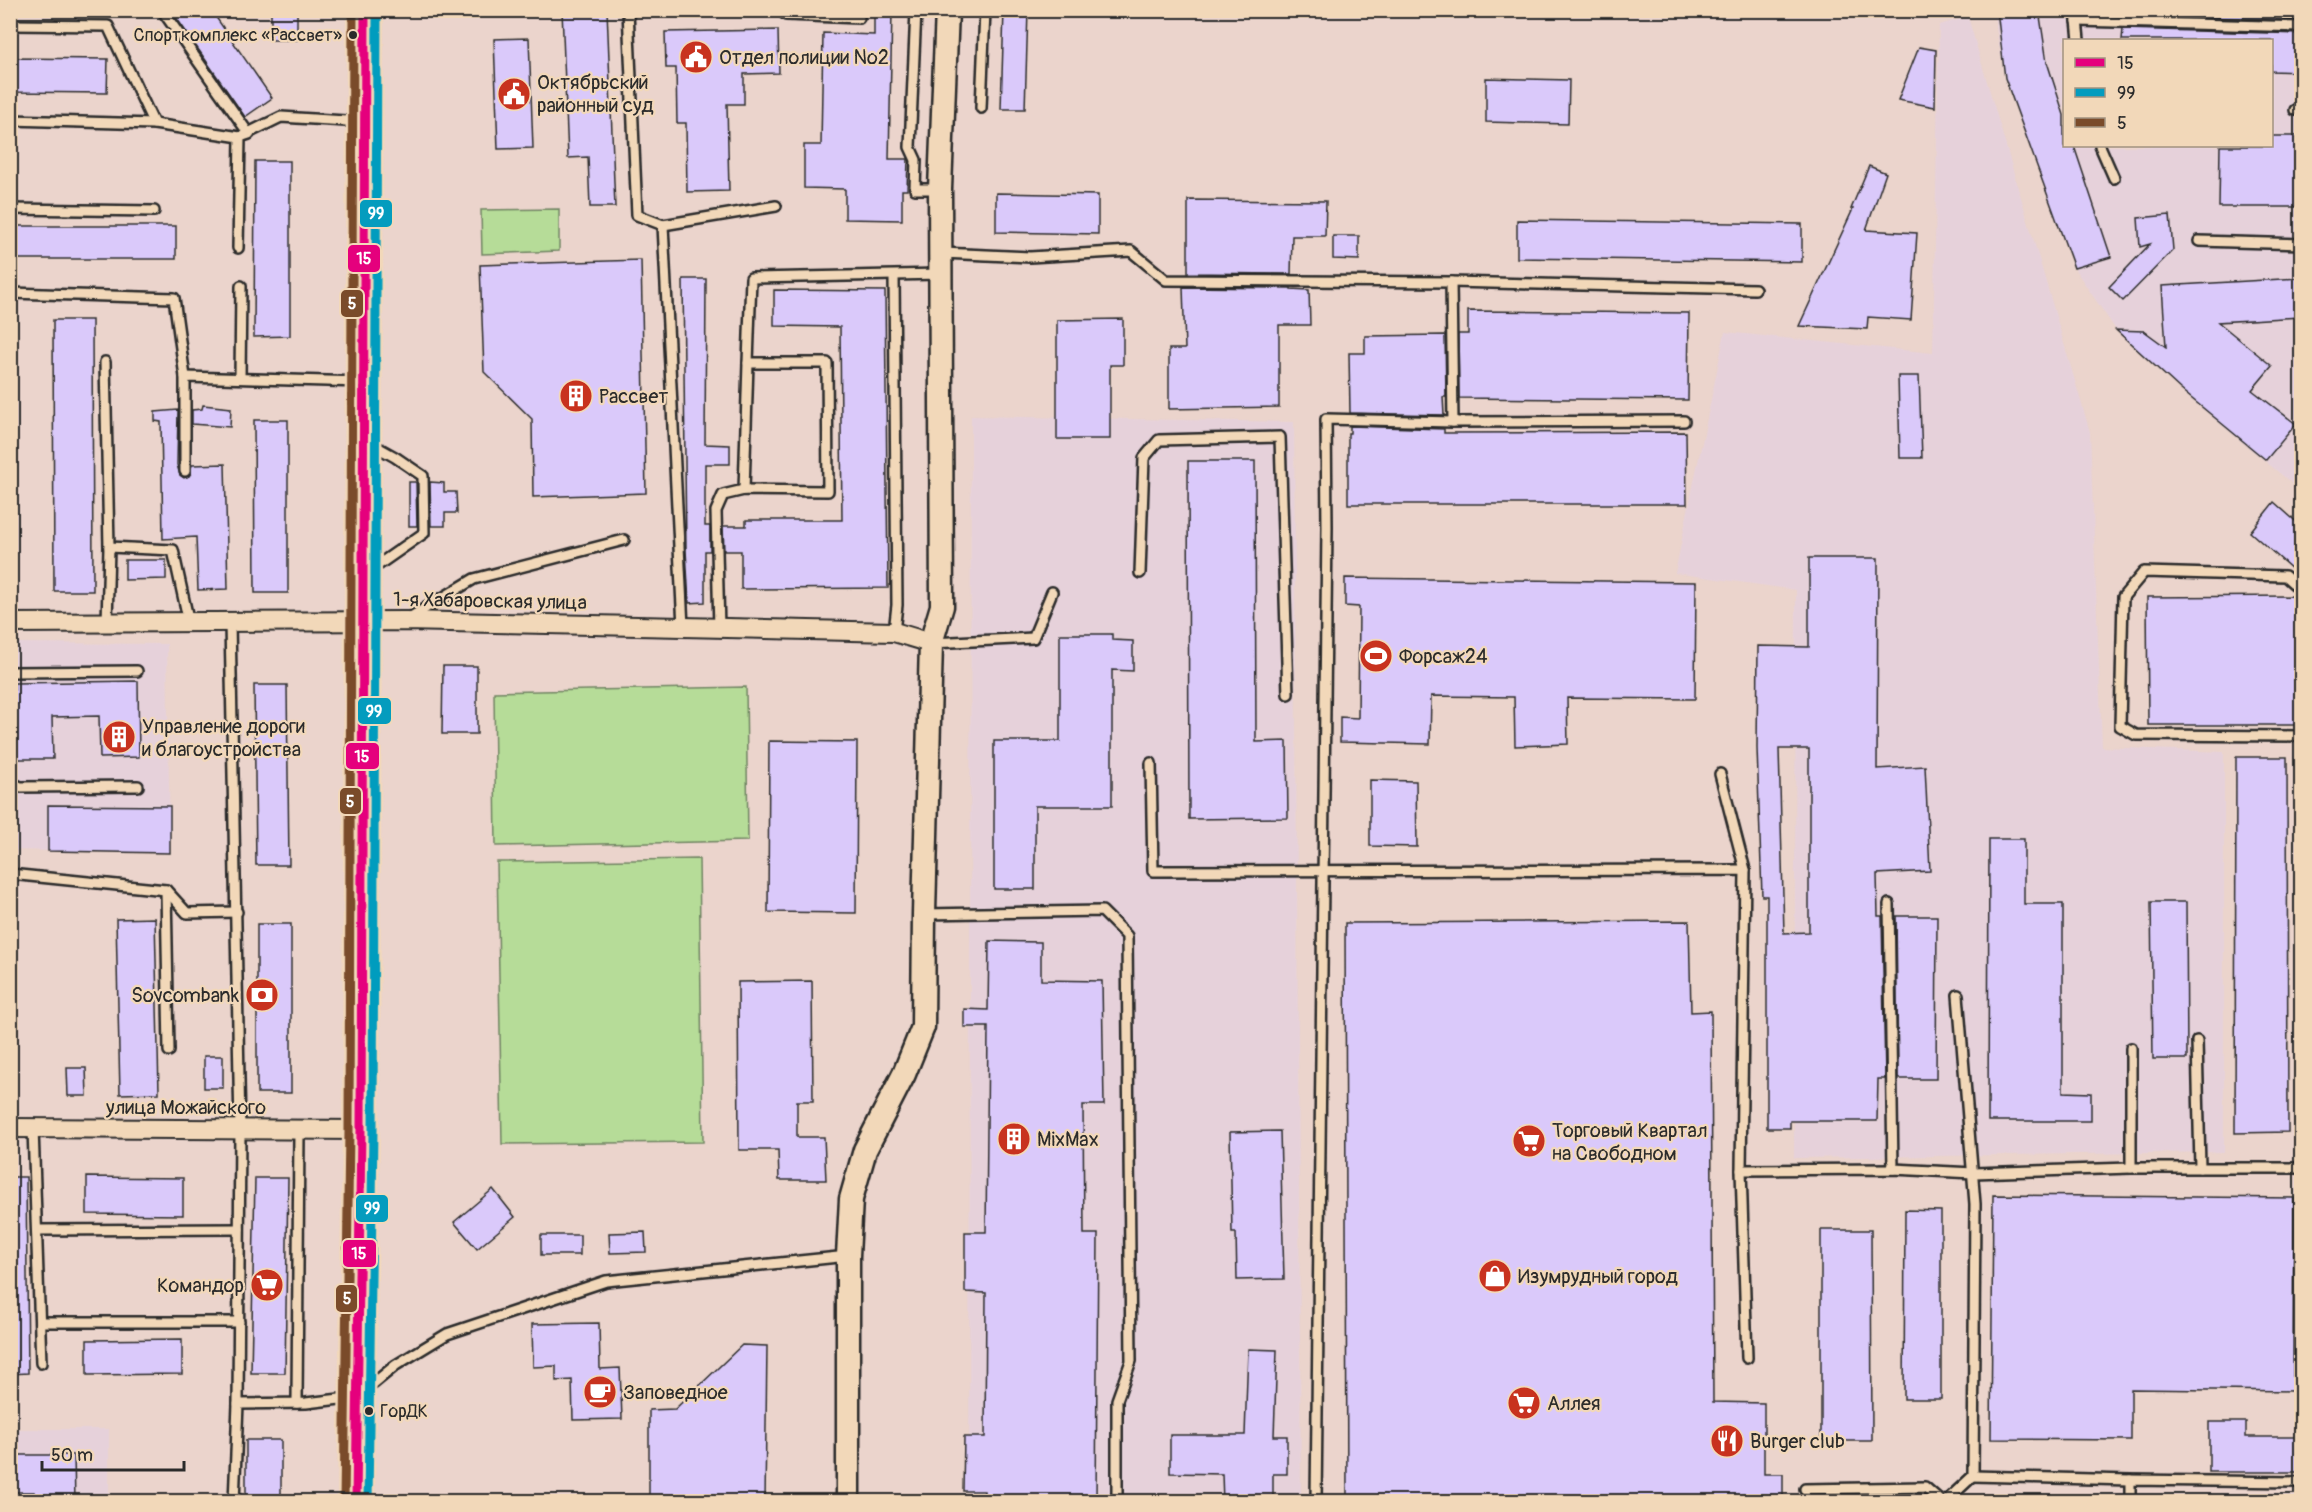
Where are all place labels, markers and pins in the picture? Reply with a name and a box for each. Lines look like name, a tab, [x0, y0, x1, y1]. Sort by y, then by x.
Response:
place label: Спорткомплекс «Рассвет»	[133, 24, 342, 47]
marker: Спорткомплекс «Рассвет»	[347, 29, 359, 41]
public building icon: Отдел полиции №2	[678, 39, 714, 75]
place label: Отдел полиции №2	[719, 45, 889, 70]
place label: Октябрьский районный суд	[537, 70, 654, 118]
public building icon: Октябрьский районный суд	[496, 76, 532, 112]
building icon: Рассвет	[558, 378, 594, 414]
place label: Рассвет	[599, 384, 668, 409]
sports icon: Форсаж24	[1358, 638, 1394, 674]
place label: Форсаж24	[1399, 644, 1488, 669]
place label: Управление дороги и благоустройства	[142, 714, 305, 762]
building icon: Управление дороги и благоустройства	[101, 719, 137, 755]
bank icon: Sovcombank	[244, 977, 280, 1013]
place label: Sovcombank	[131, 983, 240, 1008]
place label: Торговый Квартал на Свободном	[1552, 1118, 1707, 1166]
building icon: MixMax	[996, 1121, 1032, 1157]
supermarket icon: Торговый Квартал на Свободном	[1511, 1123, 1547, 1159]
place label: MixMax	[1037, 1127, 1099, 1152]
shop icon: Изумрудный город	[1477, 1258, 1513, 1294]
place label: Изумрудный город	[1518, 1264, 1678, 1289]
supermarket icon: Командор	[249, 1267, 285, 1303]
place label: Командор	[157, 1273, 244, 1298]
cafe icon: Заповедное	[582, 1374, 618, 1410]
place label: Заповедное	[623, 1380, 728, 1405]
supermarket icon: Аллея	[1506, 1385, 1542, 1421]
place label: Аллея	[1547, 1391, 1600, 1416]
place label: ГорДК	[380, 1400, 428, 1423]
marker: ГорДК	[363, 1405, 375, 1417]
restaurant icon: Burger club	[1709, 1423, 1745, 1459]
place label: Burger club	[1750, 1429, 1845, 1454]

